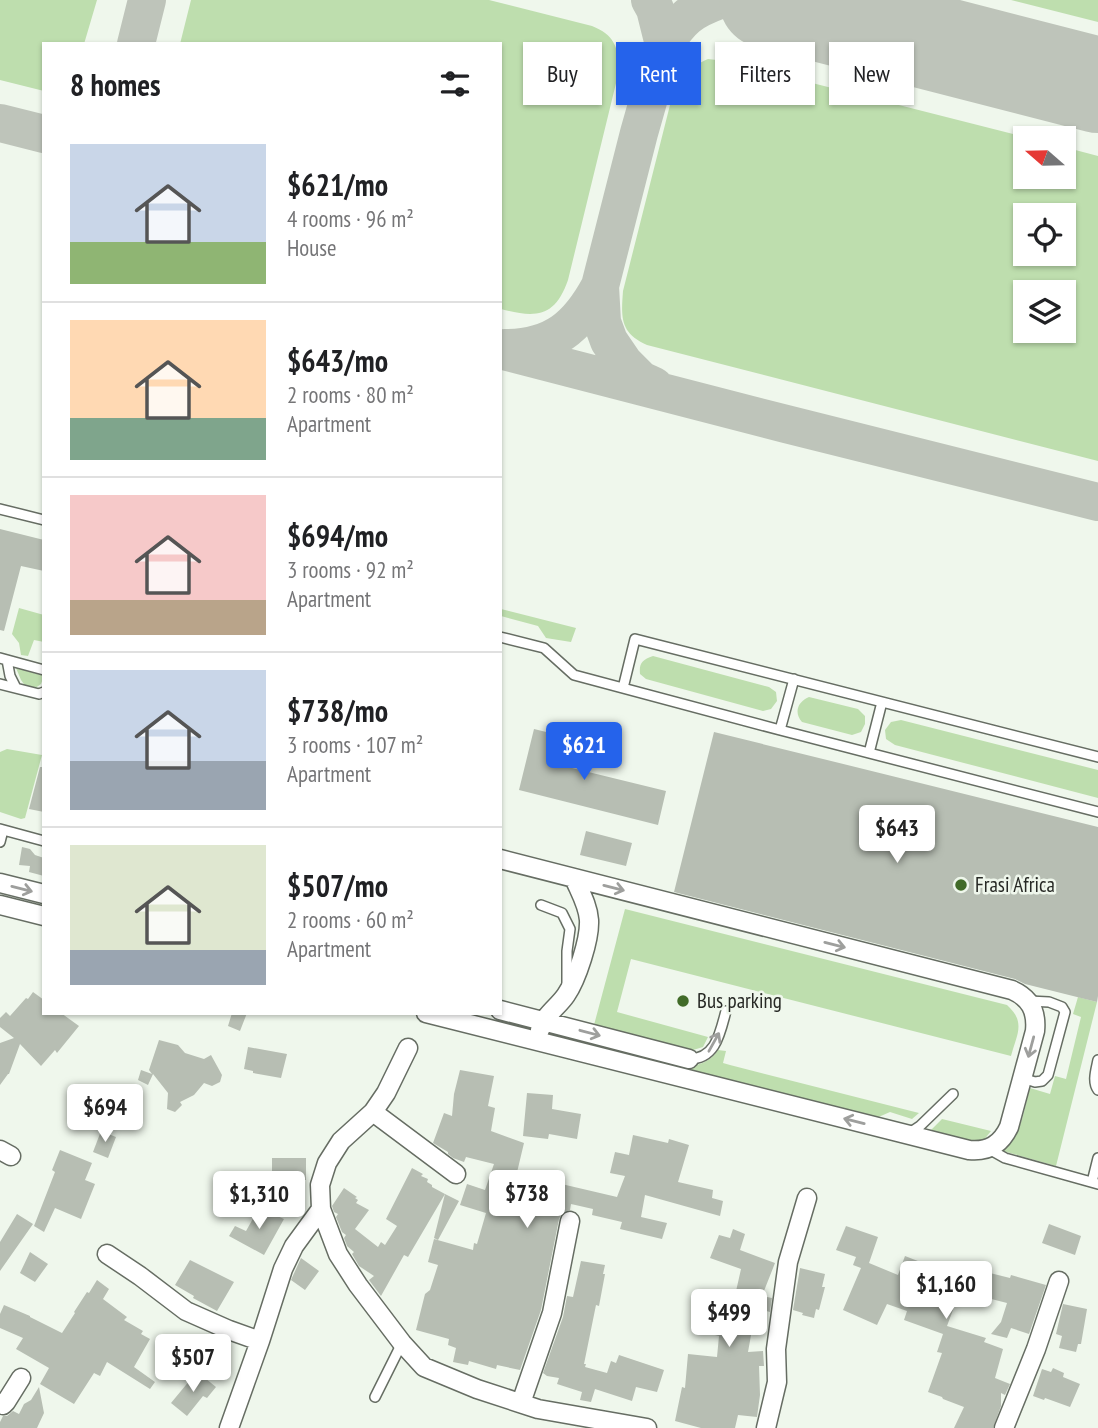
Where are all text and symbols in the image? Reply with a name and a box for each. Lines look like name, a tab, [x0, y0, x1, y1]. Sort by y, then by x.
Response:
chip: Buy	[523, 42, 602, 105]
chip: Rent	[616, 42, 701, 105]
chip: Filters	[715, 42, 815, 105]
chip: New	[829, 42, 914, 105]
text: 8 homes	[70, 65, 161, 104]
icon: filters	[436, 65, 474, 103]
north arrow	[1013, 126, 1076, 189]
map controls	[1013, 126, 1076, 343]
text: $621/mo	[287, 165, 388, 204]
icon: home	[126, 172, 210, 256]
button: locate	[1013, 203, 1076, 266]
text: 4 rooms · 96 m²	[287, 204, 414, 233]
text: House	[287, 233, 337, 262]
button: layers	[1013, 280, 1076, 343]
text: $643/mo	[287, 341, 388, 380]
icon: home	[126, 348, 210, 432]
text: 2 rooms · 80 m²	[287, 380, 414, 409]
text: Apartment	[287, 409, 371, 438]
text: $694/mo	[287, 516, 388, 555]
icon: home	[126, 523, 210, 607]
text: 3 rooms · 92 m²	[287, 555, 414, 584]
text: Apartment	[287, 584, 371, 613]
text: $738/mo	[287, 691, 388, 730]
icon: home	[126, 698, 210, 782]
pin: $621	[543, 722, 625, 782]
text: 3 rooms · 107 m²	[287, 730, 423, 759]
text: $621	[562, 730, 606, 759]
text: Apartment	[287, 759, 371, 788]
pin: $643	[856, 806, 938, 865]
text: $643	[875, 813, 919, 842]
text: $507/mo	[287, 866, 388, 905]
place label: Frasi Africa	[975, 871, 1055, 898]
icon: home	[126, 873, 210, 957]
marker: Frasi Africa	[953, 877, 969, 893]
one-way arrow	[602, 882, 625, 895]
one-way arrow	[11, 883, 33, 896]
text: 2 rooms · 60 m²	[287, 905, 414, 934]
text: Apartment	[287, 934, 371, 963]
one-way arrow	[823, 939, 845, 952]
place label: Bus parking	[697, 987, 782, 1014]
marker: Bus parking	[675, 993, 691, 1009]
one-way arrow	[578, 1027, 601, 1040]
one-way arrow	[707, 1033, 721, 1053]
one-way arrow	[1024, 1035, 1037, 1058]
pin: $694	[64, 1084, 146, 1144]
text: $694	[83, 1092, 127, 1121]
one-way arrow	[843, 1114, 866, 1127]
pin: $738	[486, 1170, 568, 1230]
pin: $1,310	[202, 1172, 316, 1231]
text: $738	[505, 1178, 549, 1207]
text: $1,310	[229, 1179, 289, 1208]
pin: $1,160	[889, 1262, 1003, 1321]
text: $1,160	[916, 1269, 976, 1298]
pin: $499	[688, 1290, 770, 1349]
text: $499	[707, 1297, 751, 1326]
pin: $507	[152, 1334, 234, 1394]
text: $507	[171, 1342, 215, 1371]

